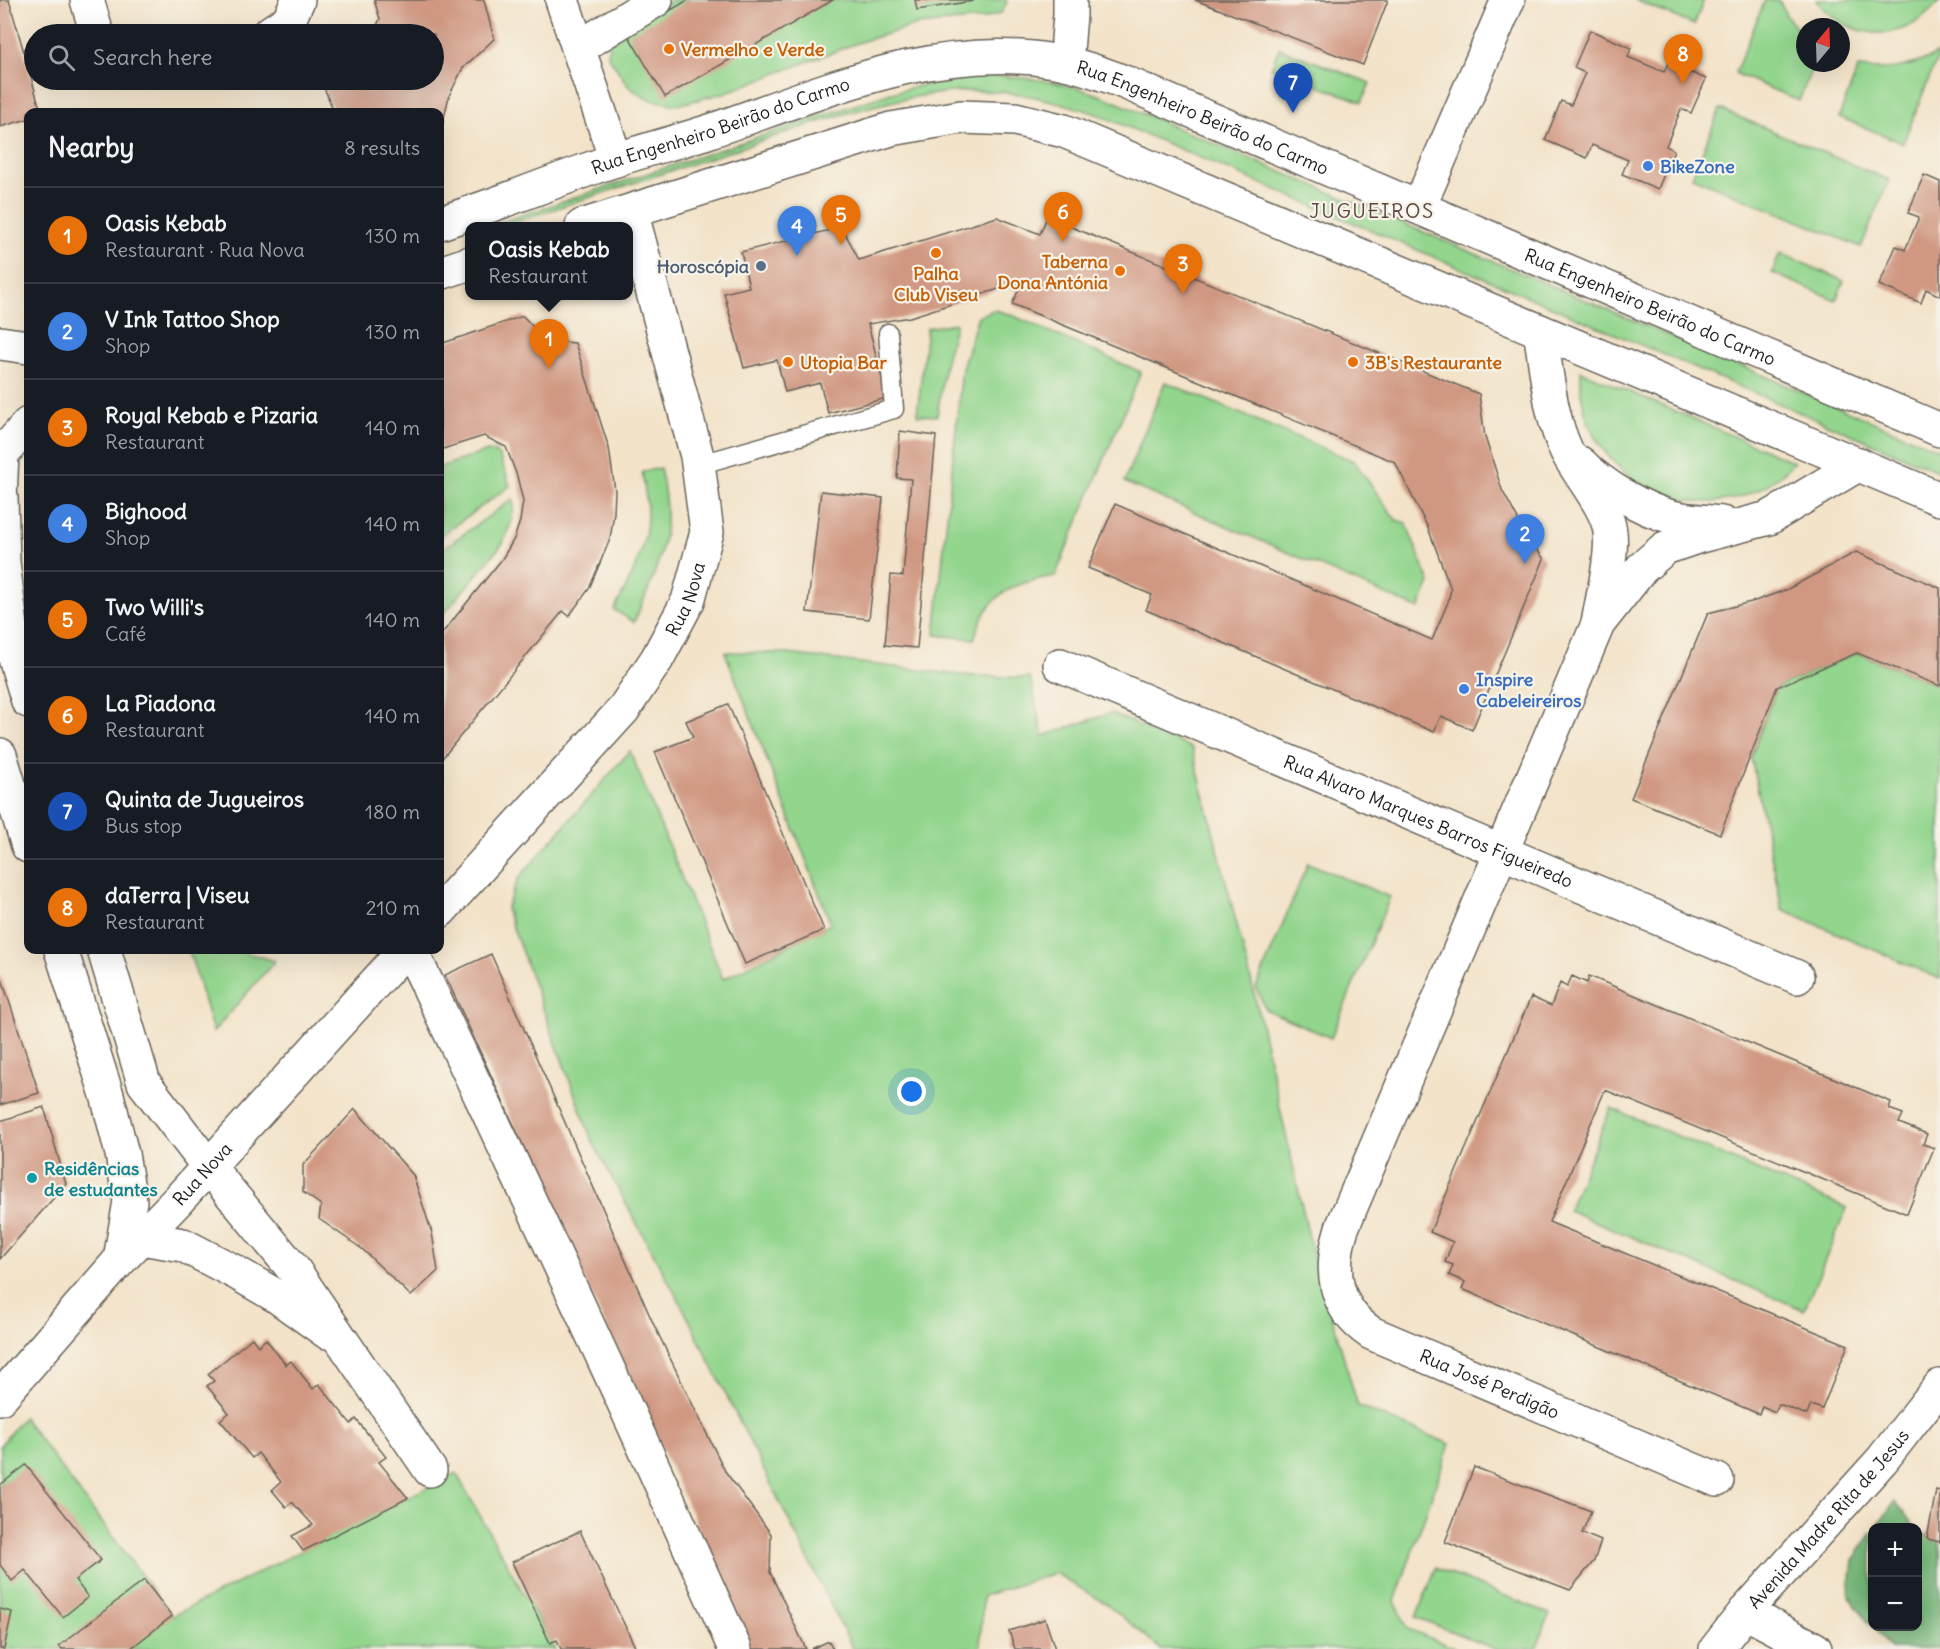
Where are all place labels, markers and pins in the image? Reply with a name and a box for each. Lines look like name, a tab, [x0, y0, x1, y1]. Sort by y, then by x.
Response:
pin: 8	[1664, 34, 1702, 84]
place label: Vermelho e Verde	[681, 38, 825, 61]
marker: Vermelho e Verde	[662, 42, 676, 56]
pin: 7	[1274, 63, 1312, 113]
place label: BikeZone	[1660, 155, 1735, 178]
marker: BikeZone	[1641, 159, 1655, 173]
pin: 6	[1044, 192, 1082, 242]
pin: 5	[822, 196, 860, 245]
pin: 4	[778, 206, 816, 256]
pin: 3	[1164, 244, 1202, 294]
marker: Palha Club Viseu	[929, 246, 943, 260]
place label: Taberna Dona Antónia	[997, 250, 1108, 294]
place label: Horoscópia	[657, 255, 749, 278]
marker: Horoscópia	[754, 259, 768, 273]
place label: Palha Club Viseu	[894, 262, 979, 306]
marker: Taberna Dona Antónia	[1113, 264, 1127, 278]
pin: 1	[530, 320, 568, 369]
place label: Utopia Bar	[800, 351, 887, 374]
place label: 3B's Restaurante	[1365, 351, 1502, 374]
marker: Utopia Bar	[781, 355, 795, 369]
marker: 3B's Restaurante	[1346, 355, 1360, 369]
pin: 2	[1506, 514, 1544, 564]
place label: Inspire Cabeleireiros	[1476, 668, 1581, 712]
marker: Inspire Cabeleireiros	[1457, 682, 1471, 696]
place label: Residências de estudantes	[44, 1157, 158, 1201]
marker: Residências de estudantes	[25, 1171, 39, 1185]

